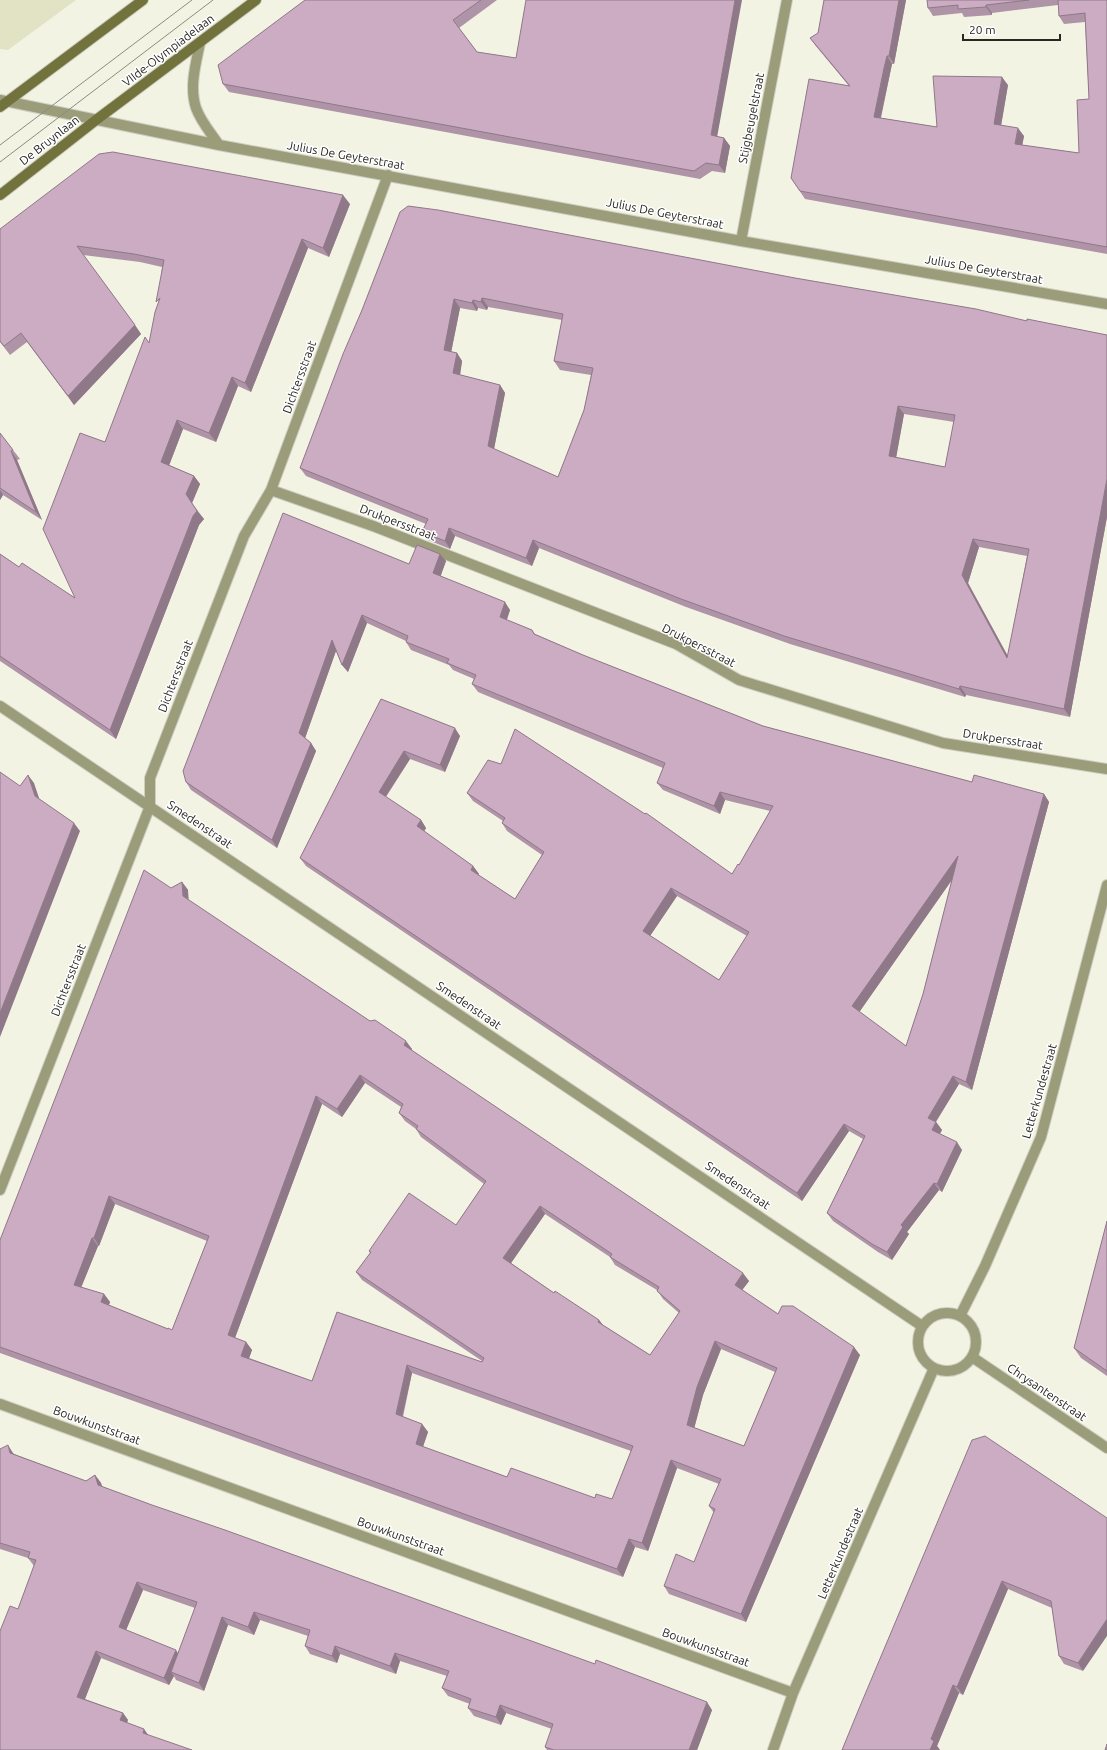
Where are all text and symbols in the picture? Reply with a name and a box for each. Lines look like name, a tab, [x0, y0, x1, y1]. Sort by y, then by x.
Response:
street label: VIIde-Olympiadelaan	[120, 11, 216, 89]
scale bar	[963, 16, 1060, 42]
text: 20 m	[969, 23, 996, 36]
street label: Stijgbeugelstraat	[736, 71, 766, 165]
street label: De Bruynlaan	[17, 113, 81, 167]
street label: Julius De Geyterstraat	[286, 138, 406, 172]
street label: Julius De Geyterstraat	[605, 195, 725, 231]
street label: Julius De Geyterstraat	[924, 252, 1044, 286]
street label: Dichtersstraat	[280, 339, 318, 415]
street label: Drukpersstraat	[358, 501, 438, 543]
street label: Drukpersstraat	[660, 621, 738, 669]
street label: Dichtersstraat	[155, 638, 195, 714]
street label: Drukpersstraat	[962, 726, 1044, 752]
street label: Smedenstraat	[165, 798, 235, 851]
street label: Dichtersstraat	[48, 942, 88, 1018]
street label: Smedenstraat	[434, 979, 504, 1032]
street label: Letterkundestraat	[1019, 1042, 1059, 1140]
street label: Smedenstraat	[703, 1159, 773, 1212]
street label: Chrysantenstraat	[1005, 1361, 1089, 1423]
street label: Bouwkunststraat	[52, 1403, 143, 1447]
street label: Letterkundestraat	[815, 1505, 865, 1601]
street label: Bouwkunststraat	[356, 1514, 447, 1558]
street label: Bouwkunststraat	[661, 1625, 752, 1669]

